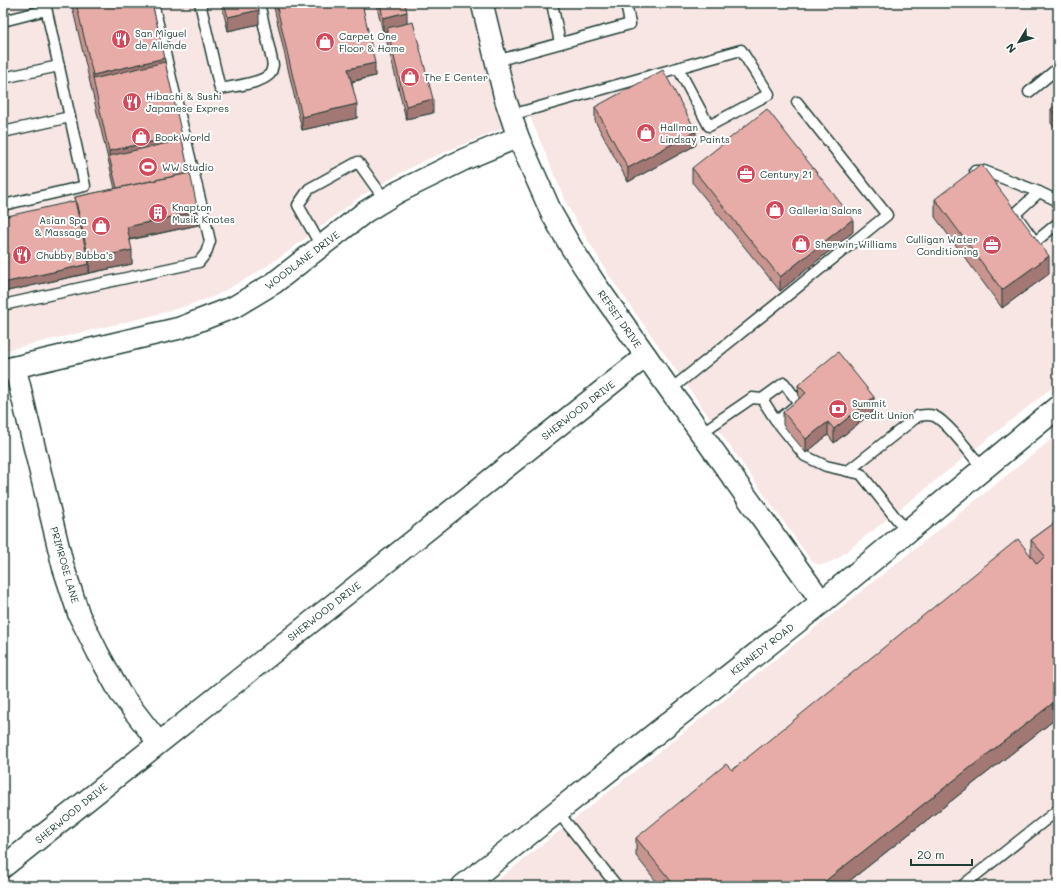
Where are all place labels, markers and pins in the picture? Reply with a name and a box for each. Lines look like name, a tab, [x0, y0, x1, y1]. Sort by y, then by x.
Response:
place label: San Miguel de Allende	[135, 26, 187, 52]
restaurant icon: San Miguel de Allende	[110, 28, 132, 50]
place label: Carpet One Floor & Home	[339, 29, 405, 55]
shop icon: Carpet One Floor & Home	[314, 31, 336, 53]
shop icon: The E Center	[399, 66, 421, 88]
place label: The E Center	[424, 70, 488, 84]
place label: Hibachi & Sushi Japanese Expres	[146, 89, 229, 115]
restaurant icon: Hibachi & Sushi Japanese Expres	[121, 91, 143, 113]
place label: Hallman Lindsay Paints	[660, 120, 730, 146]
shop icon: Hallman Lindsay Paints	[635, 122, 657, 144]
shop icon: Book World	[130, 126, 152, 148]
place label: Book World	[155, 130, 210, 144]
sports icon: WW Studio	[137, 156, 159, 178]
place label: WW Studio	[162, 160, 214, 174]
office icon: Century 21	[735, 163, 757, 185]
place label: Century 21	[760, 167, 812, 181]
shop icon: Galleria Salons	[764, 199, 786, 221]
place label: Knapton Musik Knotes	[172, 200, 235, 226]
building icon: Knapton Musik Knotes	[147, 202, 169, 224]
place label: Galleria Salons	[789, 203, 862, 217]
place label: Asian Spa & Massage	[34, 213, 87, 239]
shop icon: Asian Spa & Massage	[90, 215, 112, 237]
place label: Culligan Water Conditioning	[906, 232, 978, 258]
shop icon: Sherwin-Williams	[790, 233, 812, 255]
office icon: Culligan Water Conditioning	[981, 234, 1003, 256]
place label: Sherwin-Williams	[815, 237, 897, 251]
restaurant icon: Chubby Bubba's	[11, 244, 33, 266]
place label: Chubby Bubba's	[36, 248, 113, 262]
place label: Summit Credit Union	[852, 396, 914, 422]
bank icon: Summit Credit Union	[827, 398, 849, 420]

